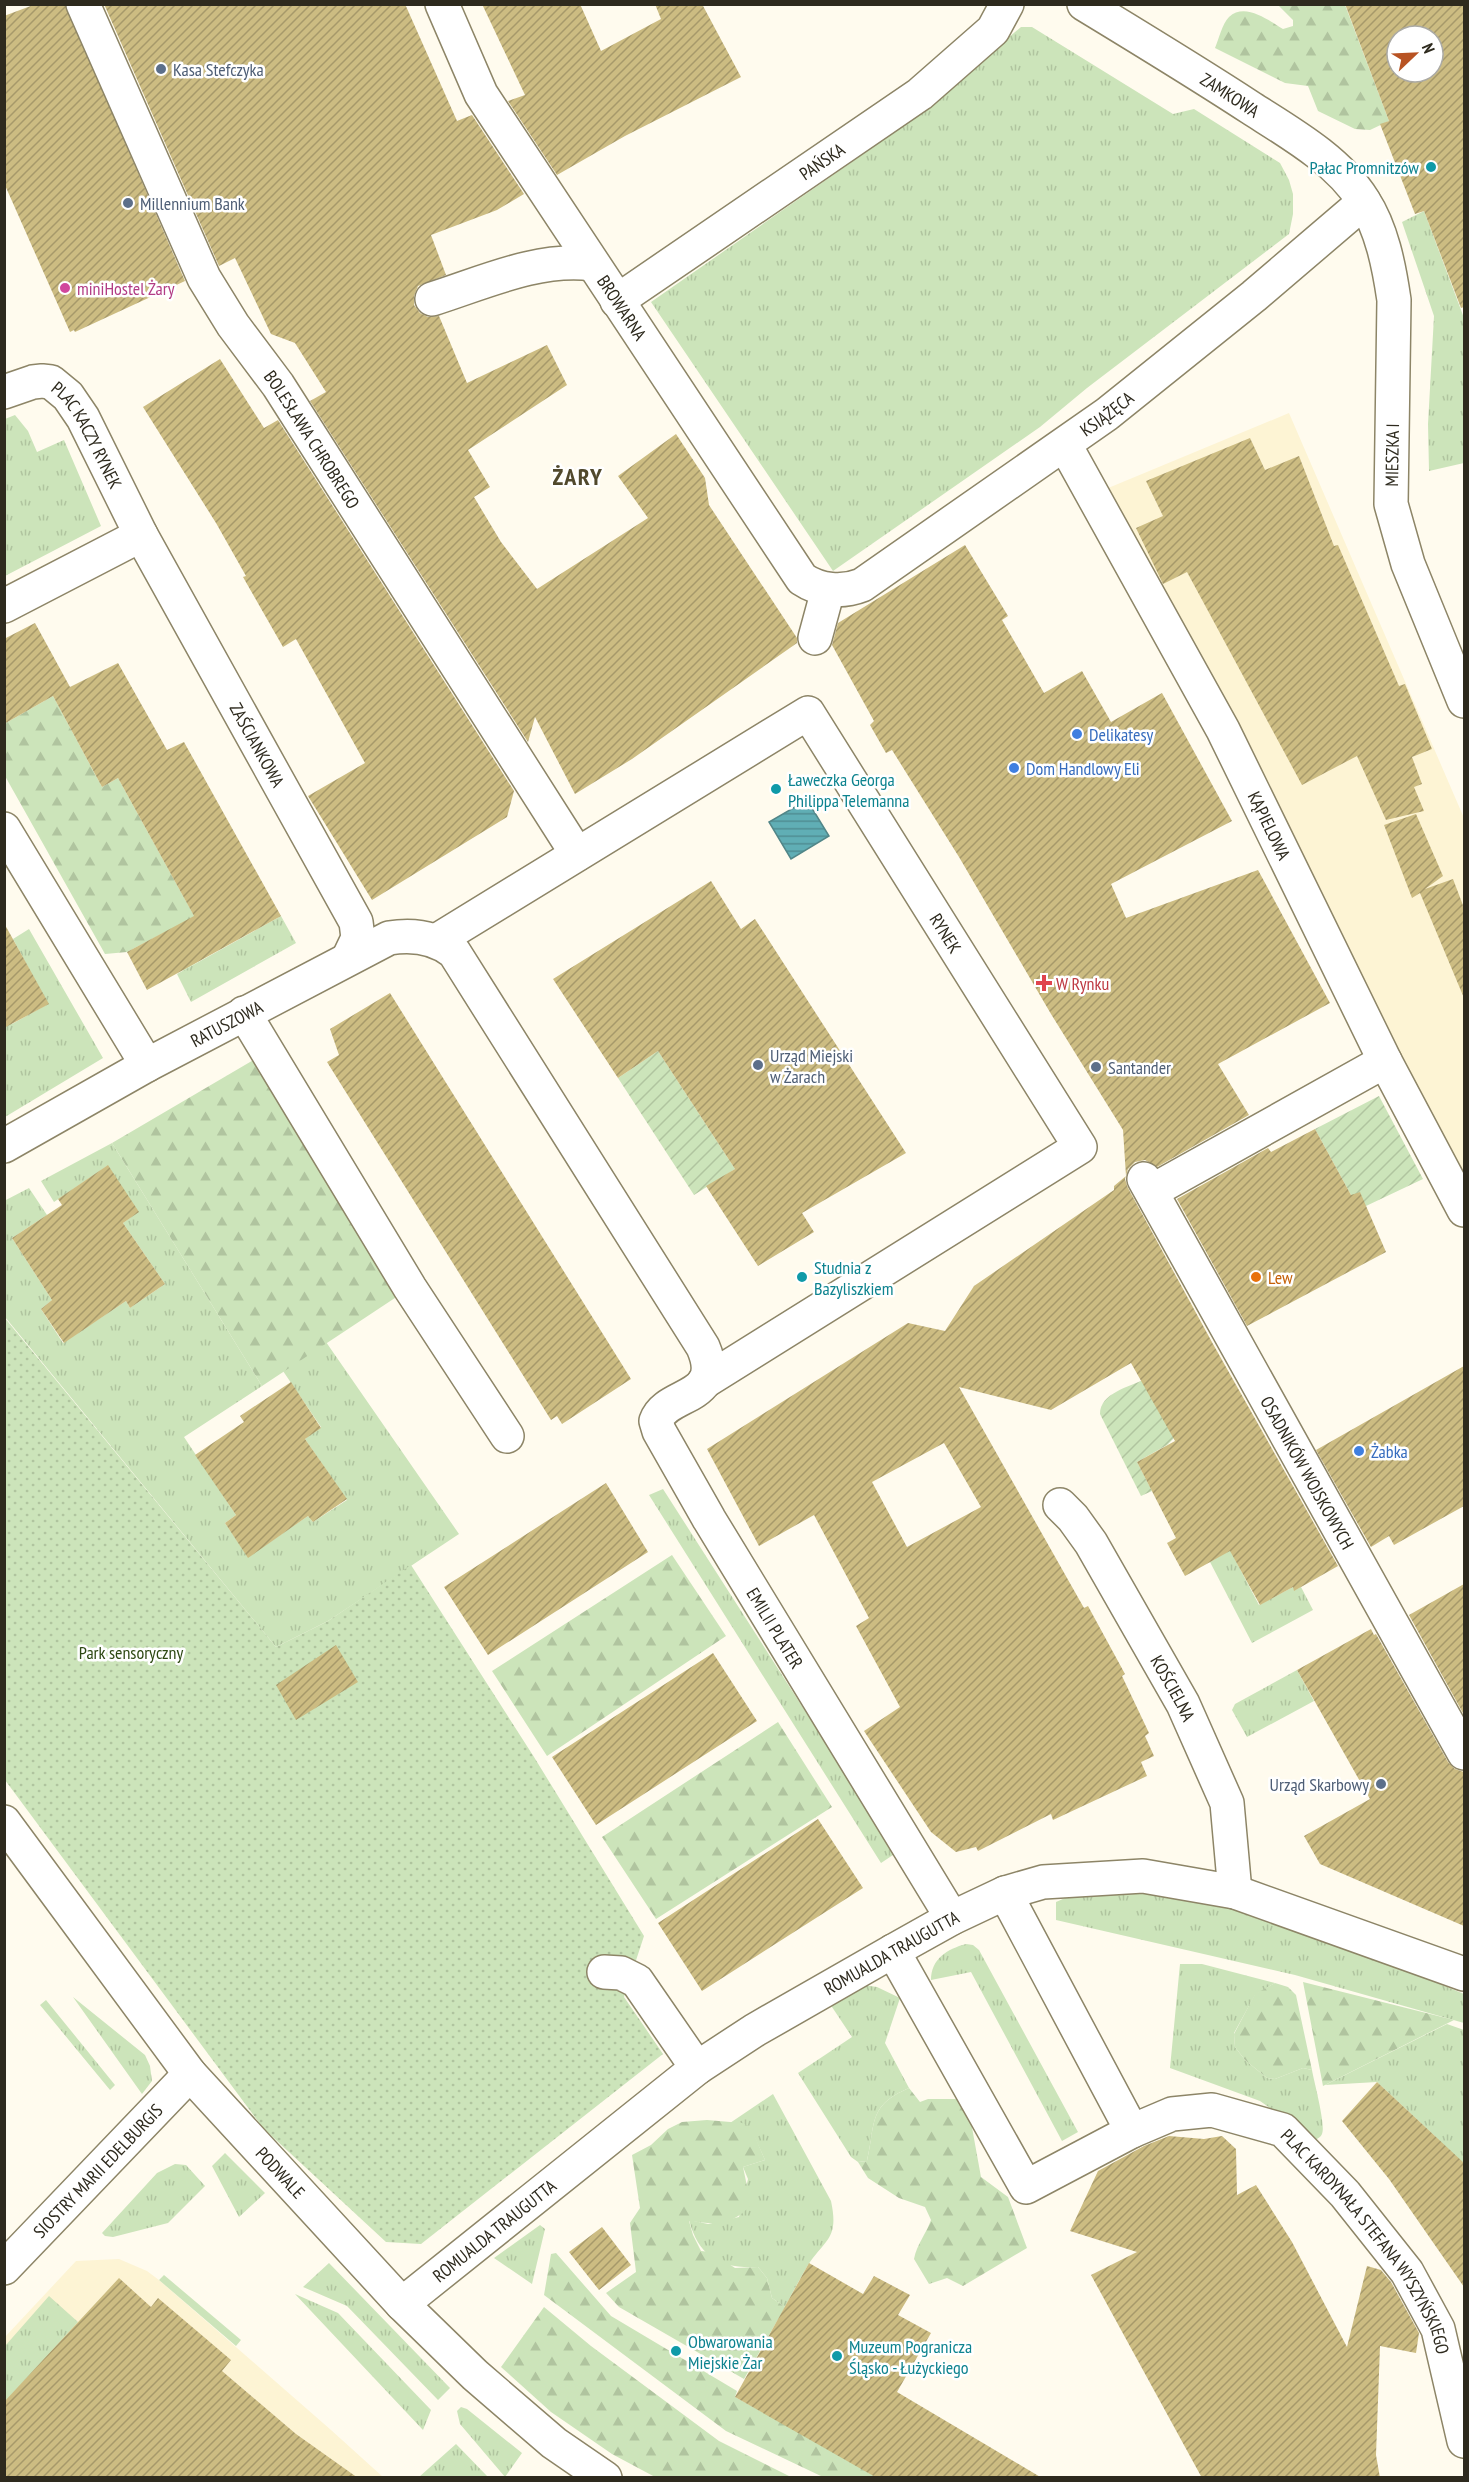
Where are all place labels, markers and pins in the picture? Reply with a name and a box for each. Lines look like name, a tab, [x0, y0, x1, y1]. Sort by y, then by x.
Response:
place label: Kasa Stefczyka	[173, 58, 264, 81]
marker: Kasa Stefczyka	[154, 62, 168, 76]
place label: Pałac Promnitzów	[1310, 156, 1419, 179]
marker: Pałac Promnitzów	[1424, 160, 1438, 174]
place label: Millennium Bank	[140, 192, 245, 215]
marker: Millennium Bank	[121, 196, 135, 210]
place label: miniHostel Żary	[77, 277, 175, 300]
marker: miniHostel Żary	[58, 281, 72, 295]
place label: Delikatesy	[1089, 723, 1153, 746]
marker: Delikatesy	[1070, 727, 1084, 741]
place label: Dom Handlowy Eli	[1026, 757, 1140, 780]
marker: Dom Handlowy Eli	[1007, 761, 1021, 775]
place label: Ławeczka Georga Philippa Telemanna	[788, 768, 909, 812]
marker: Ławeczka Georga Philippa Telemanna	[769, 782, 783, 796]
place label: W Rynku	[1056, 972, 1109, 995]
marker: W Rynku	[1037, 976, 1051, 990]
place label: Urząd Miejski w Żarach	[770, 1044, 853, 1088]
place label: Santander	[1108, 1056, 1171, 1079]
marker: Urząd Miejski w Żarach	[751, 1058, 765, 1072]
marker: Santander	[1089, 1060, 1103, 1074]
place label: Studnia z Bazyliszkiem	[814, 1256, 894, 1300]
place label: Lew	[1268, 1266, 1293, 1289]
marker: Studnia z Bazyliszkiem	[795, 1270, 809, 1284]
marker: Lew	[1249, 1270, 1263, 1284]
place label: Żabka	[1371, 1440, 1408, 1463]
marker: Żabka	[1352, 1444, 1366, 1458]
place label: Urząd Skarbowy	[1270, 1773, 1369, 1796]
marker: Urząd Skarbowy	[1374, 1777, 1388, 1791]
place label: Obwarowania Miejskie Żar	[688, 2330, 773, 2374]
place label: Muzeum Pogranicza Śląsko - Łużyckiego	[849, 2335, 972, 2379]
marker: Obwarowania Miejskie Żar	[669, 2344, 683, 2358]
marker: Muzeum Pogranicza Śląsko - Łużyckiego	[830, 2349, 844, 2363]

